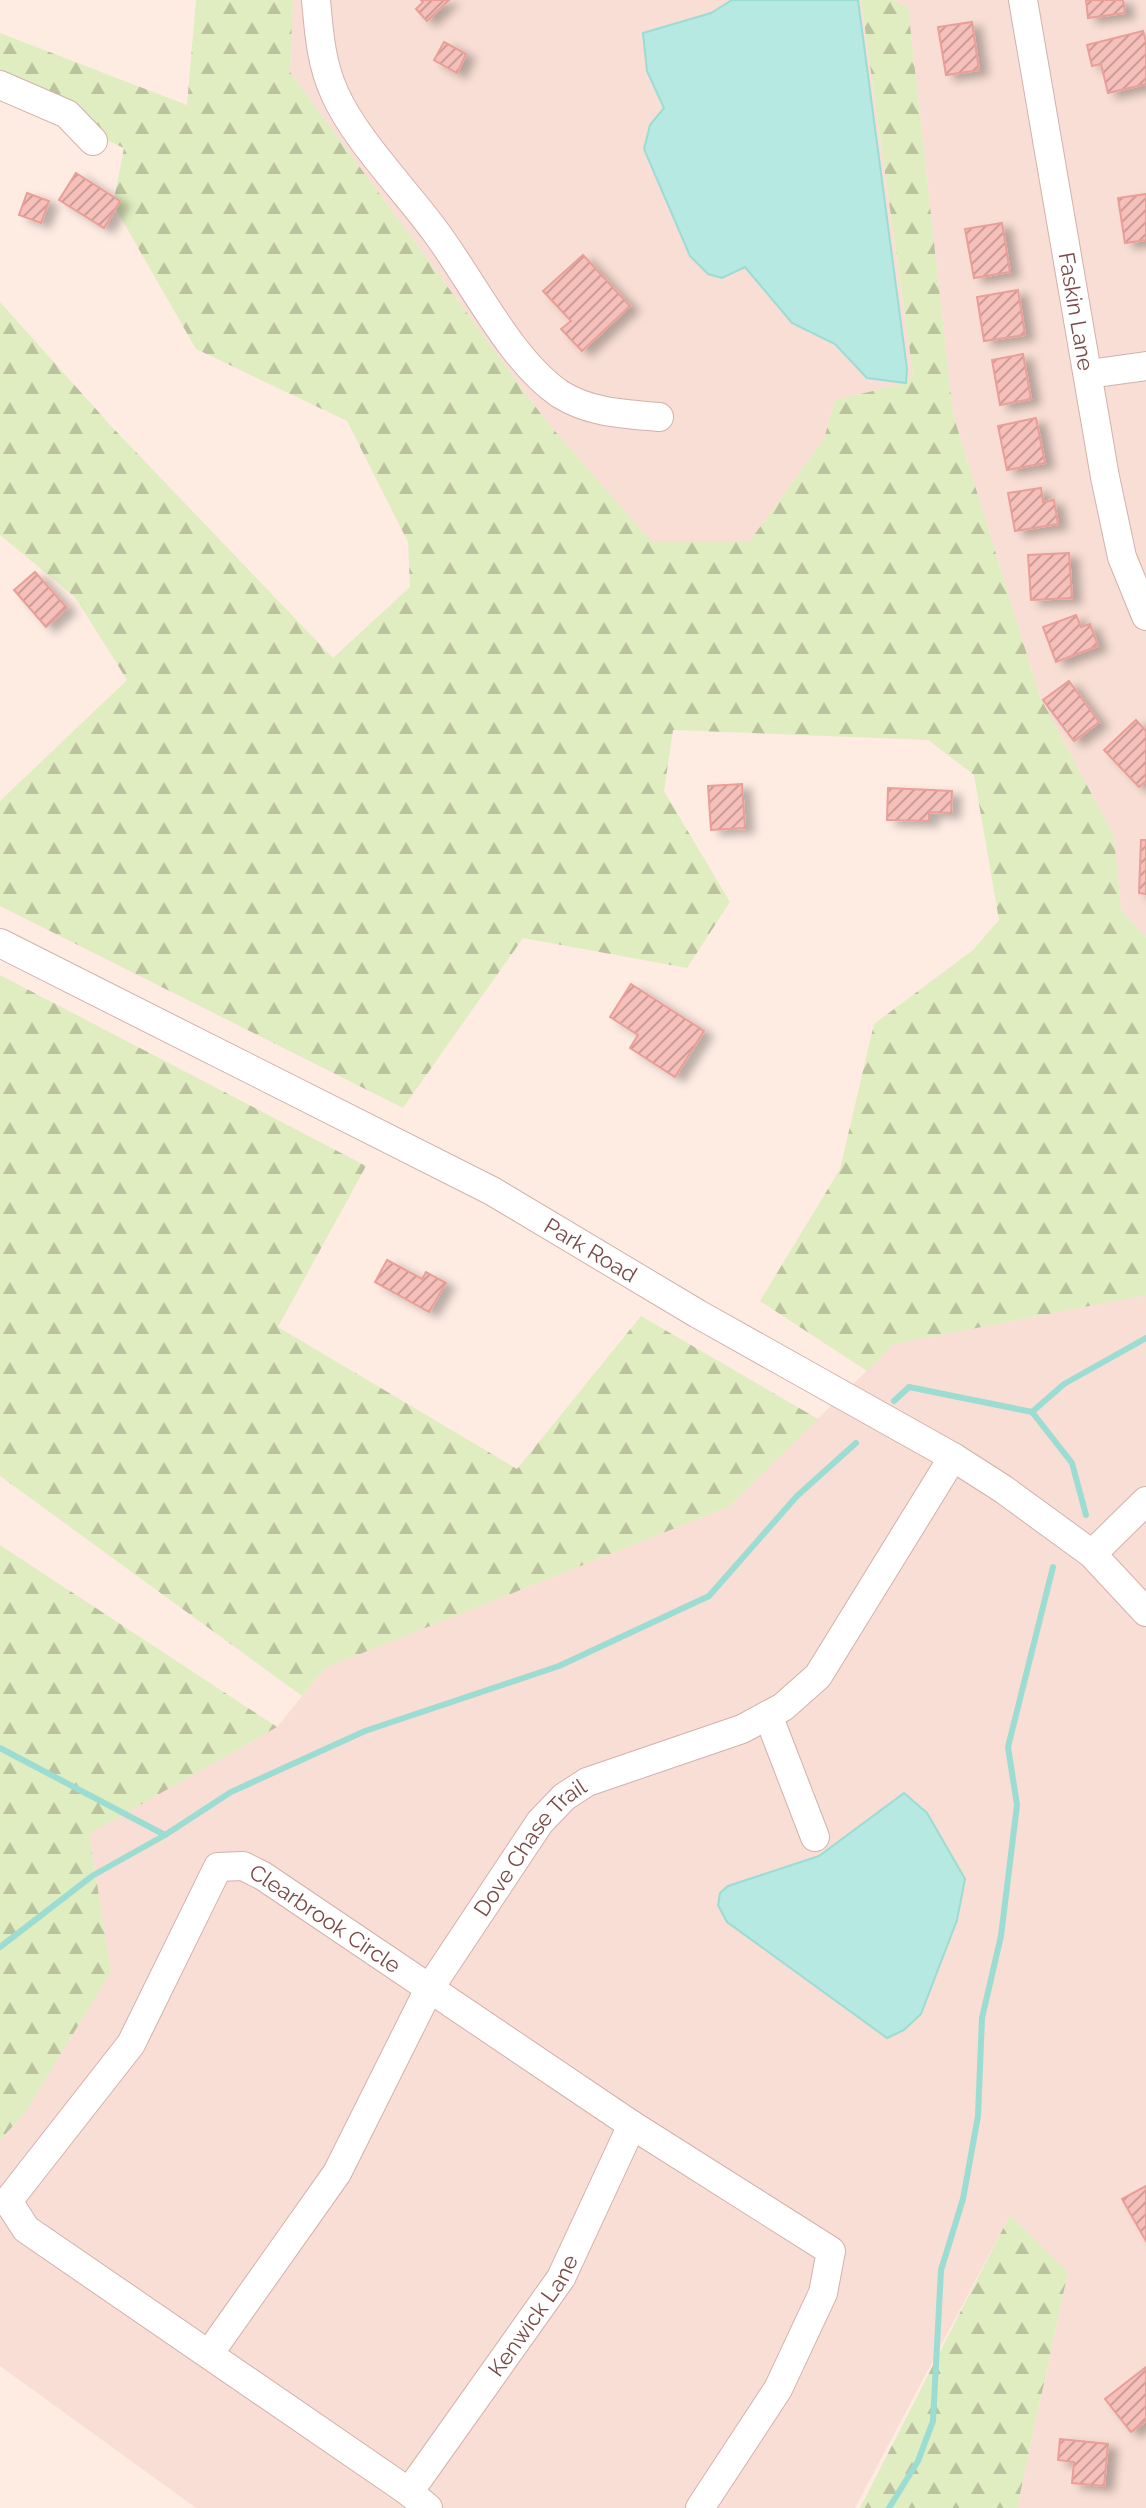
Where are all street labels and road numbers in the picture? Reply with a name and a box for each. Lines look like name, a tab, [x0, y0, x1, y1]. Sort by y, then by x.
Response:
street label: Faskin Lane	[1054, 250, 1100, 373]
street label: Park Road	[540, 1212, 642, 1288]
street label: Dove Chase Trail	[468, 1773, 591, 1921]
street label: Clearbrook Circle	[246, 1859, 406, 1978]
street label: Kenwick Lane	[482, 2250, 583, 2381]

